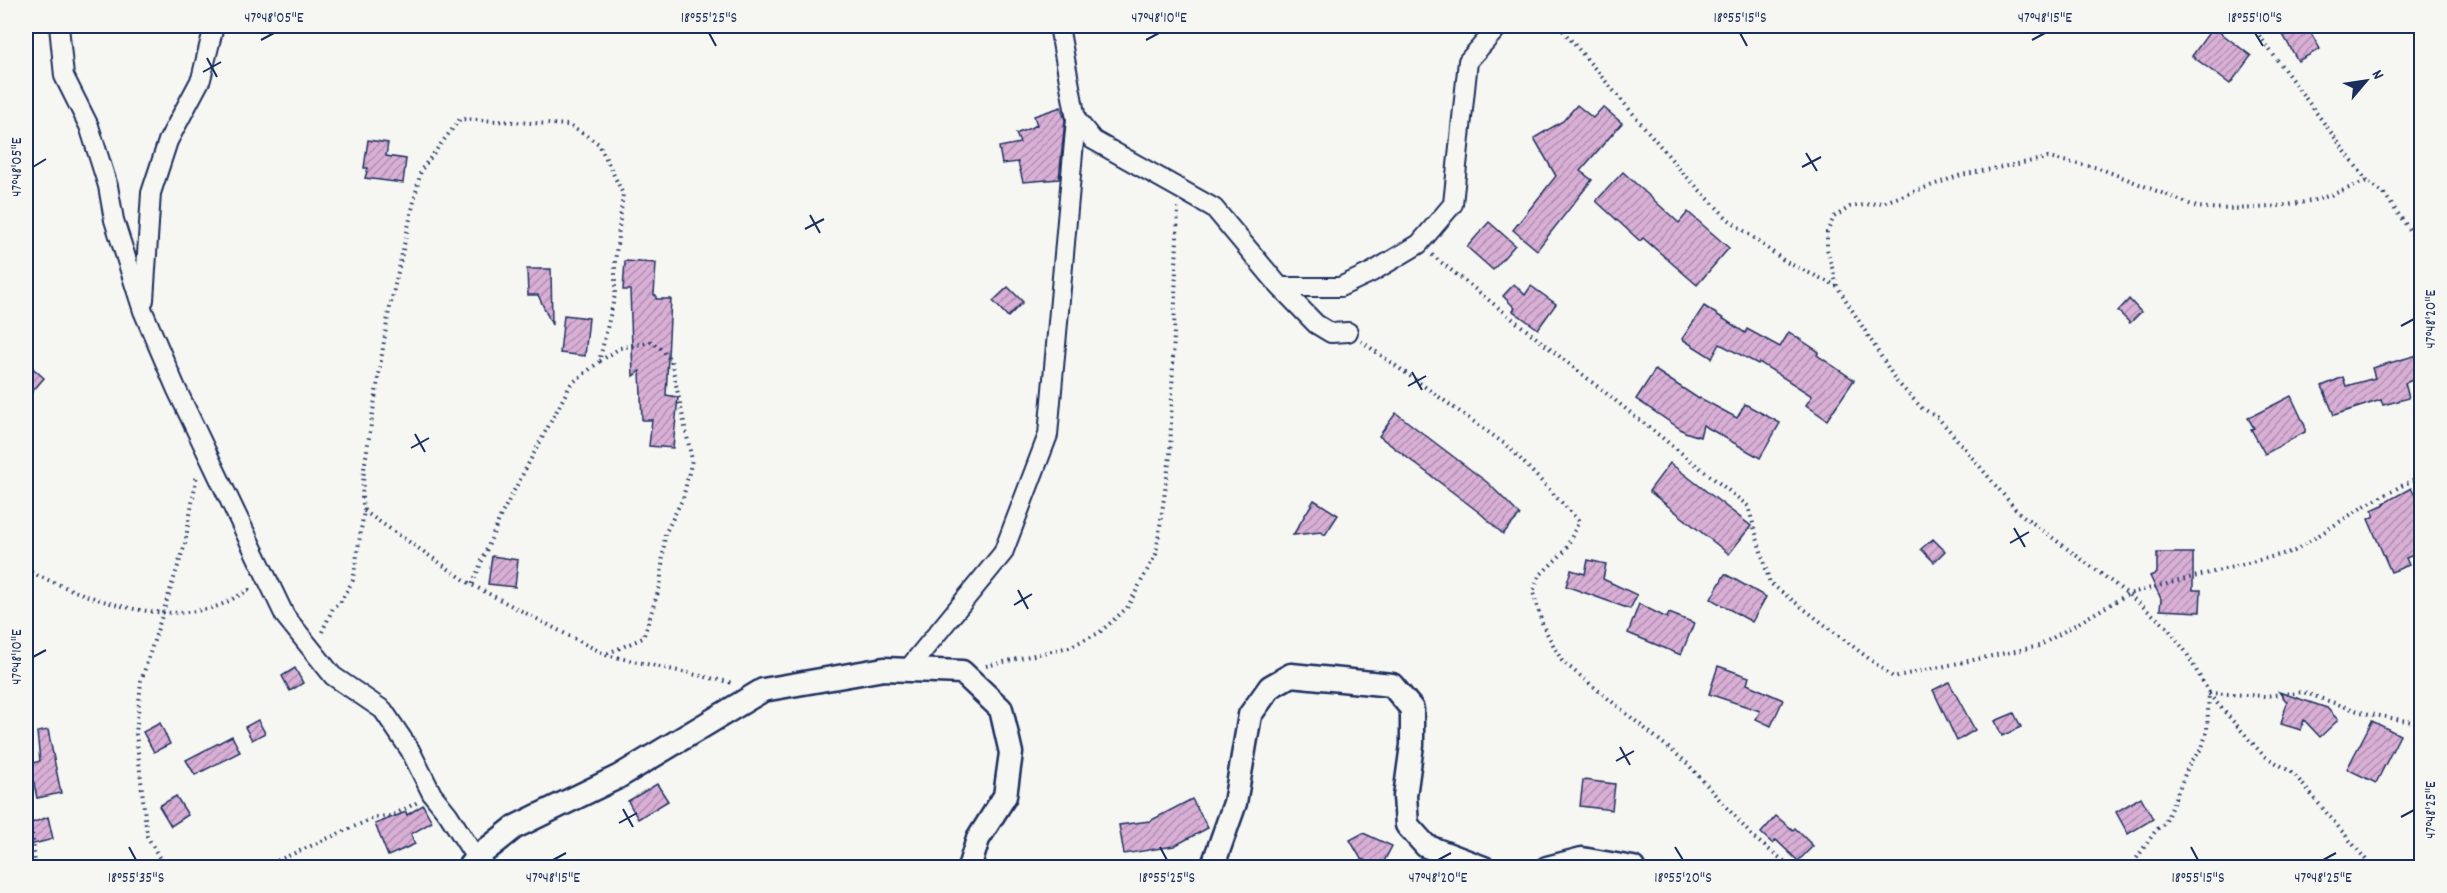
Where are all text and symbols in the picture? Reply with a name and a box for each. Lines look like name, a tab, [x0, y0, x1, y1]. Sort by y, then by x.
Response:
text: 47°48'05"E	[244, 8, 304, 30]
text: 18°55'25"S	[681, 8, 737, 30]
text: 47°48'10"E	[1131, 8, 1187, 30]
text: 18°55'15"S	[1713, 8, 1767, 30]
text: 47°48'15"E	[2018, 8, 2072, 30]
text: 18°55'10"S	[2228, 8, 2282, 30]
north arrow	[2336, 51, 2396, 111]
text: N	[2365, 66, 2389, 84]
text: 47°48'05"E	[7, 137, 29, 197]
text: 47°48'20"E	[2421, 289, 2443, 348]
text: 47°48'10"E	[7, 629, 29, 685]
text: 47°48'25"E	[2421, 781, 2443, 839]
text: 18°55'35"S	[108, 868, 164, 890]
text: 47°48'15"E	[526, 868, 580, 890]
text: 18°55'25"S	[1139, 868, 1195, 890]
text: 47°48'20"E	[1409, 868, 1468, 890]
text: 18°55'20"S	[1654, 868, 1712, 890]
text: 18°55'15"S	[2171, 868, 2225, 890]
text: 47°48'25"E	[2294, 868, 2352, 890]

